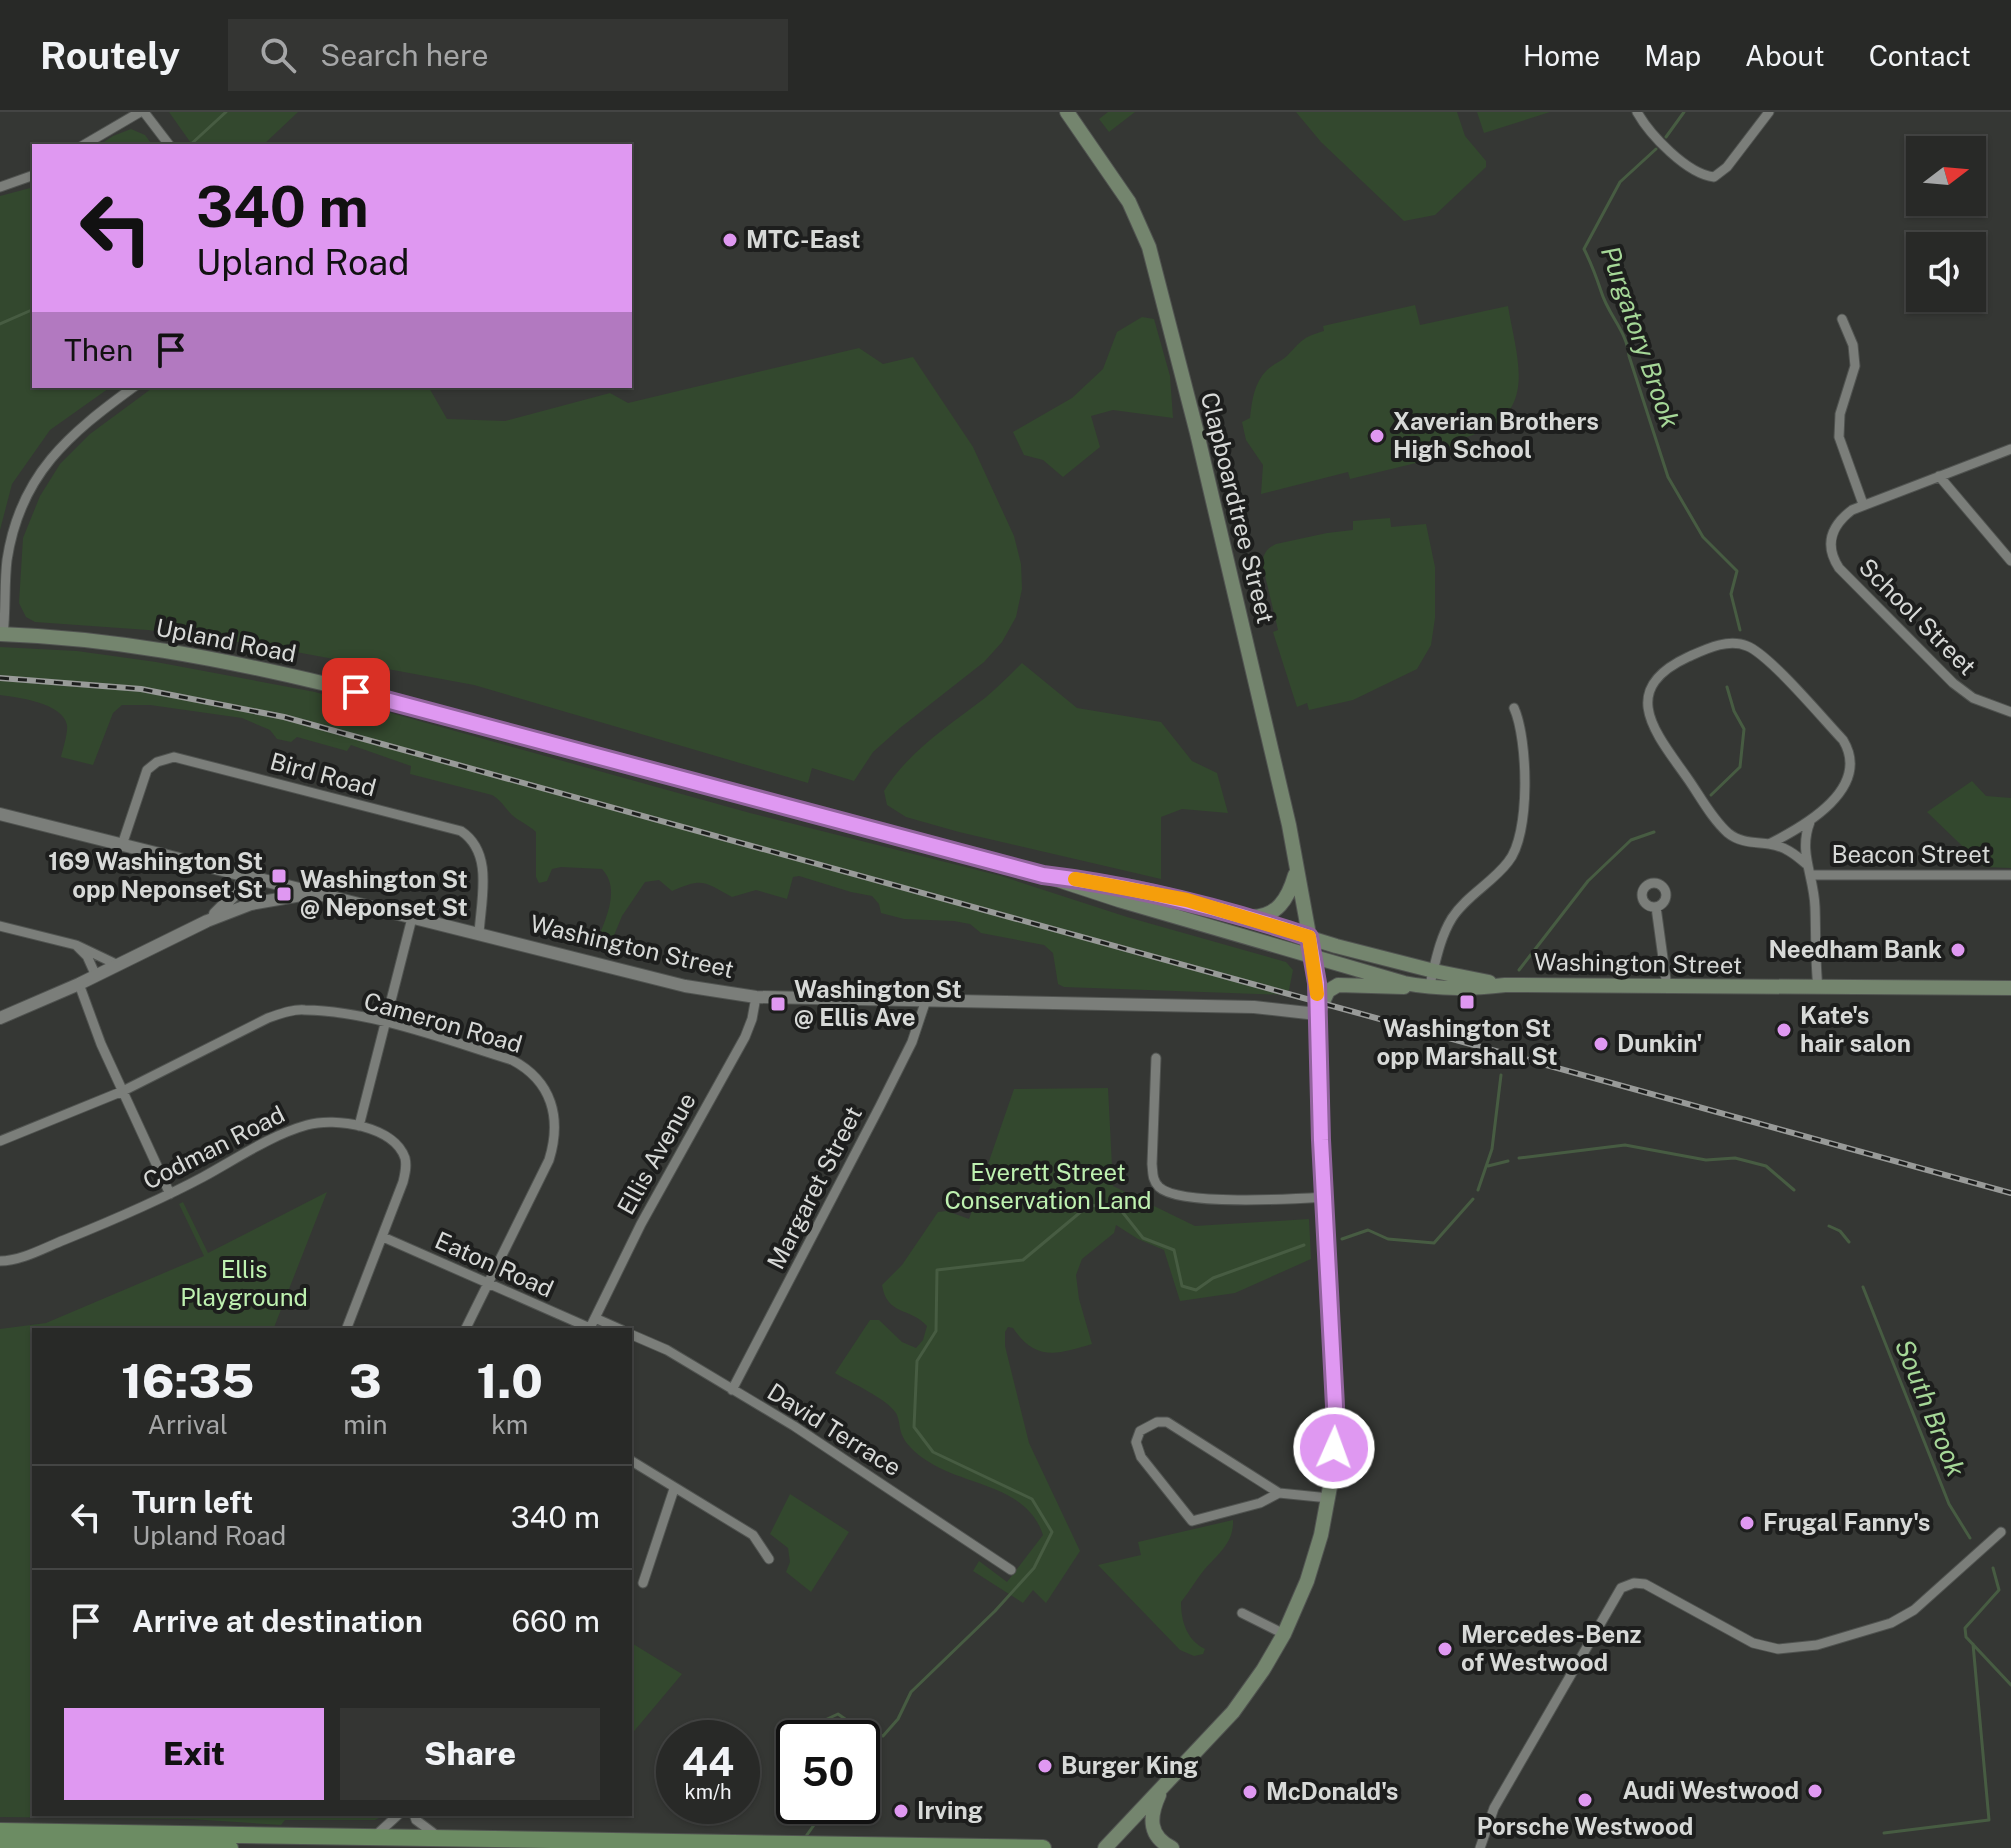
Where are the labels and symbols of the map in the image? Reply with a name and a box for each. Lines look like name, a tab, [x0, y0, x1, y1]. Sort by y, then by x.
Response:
north arrow	[1906, 136, 1986, 216]
place label: MTC-East	[746, 225, 861, 253]
marker: MTC-East	[721, 231, 739, 249]
water label: Purgatory Brook	[1595, 242, 1686, 432]
street label: Clapboardtree Street	[1196, 389, 1280, 626]
place label: Xaverian Brothers High School	[1393, 407, 1599, 463]
marker: Xaverian Brothers High School	[1368, 427, 1386, 445]
street label: School Street	[1854, 552, 1982, 680]
street label: Upland Road	[154, 613, 299, 667]
pin	[322, 658, 390, 726]
street label: Bird Road	[267, 746, 379, 802]
street label: Beacon Street	[1831, 840, 1991, 868]
place label: 169 Washington St opp Neponset St	[48, 847, 263, 903]
place label: Washington St @ Neponset St	[300, 865, 468, 921]
marker: 169 Washington St opp Neponset St	[270, 867, 288, 885]
marker: Washington St @ Neponset St	[275, 885, 293, 903]
street label: Washington Street	[528, 909, 737, 983]
place label: Needham Bank	[1768, 935, 1942, 963]
marker: Needham Bank	[1949, 941, 1967, 959]
street label: Washington Street	[1534, 947, 1742, 979]
place label: Washington St @ Ellis Ave	[794, 975, 962, 1031]
street label: Cameron Road	[361, 986, 526, 1058]
marker: Washington St opp Marshall St	[1458, 993, 1476, 1011]
marker: Washington St @ Ellis Ave	[769, 995, 787, 1013]
place label: Kate's hair salon	[1800, 1001, 1911, 1057]
place label: Washington St opp Marshall St	[1376, 1014, 1558, 1070]
marker: Kate's hair salon	[1775, 1021, 1793, 1039]
place label: Dunkin'	[1617, 1029, 1703, 1057]
marker: Dunkin'	[1592, 1035, 1610, 1053]
street label: Ellis Avenue	[611, 1088, 701, 1219]
street label: Codman Road	[138, 1099, 289, 1195]
street label: Margaret Street	[761, 1102, 867, 1274]
park label: Everett Street Conservation Land	[944, 1158, 1152, 1214]
street label: Eaton Road	[431, 1226, 558, 1303]
park label: Ellis Playground	[180, 1255, 308, 1311]
water label: South Brook	[1889, 1335, 1972, 1481]
street label: David Terrace	[763, 1377, 906, 1481]
position arrow	[1292, 1406, 1376, 1490]
place label: Frugal Fanny's	[1763, 1508, 1930, 1536]
marker: Frugal Fanny's	[1738, 1514, 1756, 1532]
place label: Mercedes-Benz of Westwood	[1461, 1620, 1642, 1676]
marker: Mercedes-Benz of Westwood	[1436, 1640, 1454, 1658]
speed limit sign: 50	[776, 1720, 880, 1824]
place label: Burger King	[1061, 1751, 1198, 1779]
marker: Burger King	[1036, 1757, 1054, 1775]
place label: Audi Westwood	[1622, 1776, 1799, 1804]
place label: McDonald's	[1266, 1777, 1398, 1805]
marker: Audi Westwood	[1806, 1782, 1824, 1800]
marker: McDonald's	[1241, 1783, 1259, 1801]
marker: Porsche Westwood	[1576, 1791, 1594, 1809]
place label: Irving	[917, 1796, 983, 1824]
marker: Irving	[892, 1802, 910, 1820]
place label: Porsche Westwood	[1477, 1812, 1693, 1840]

